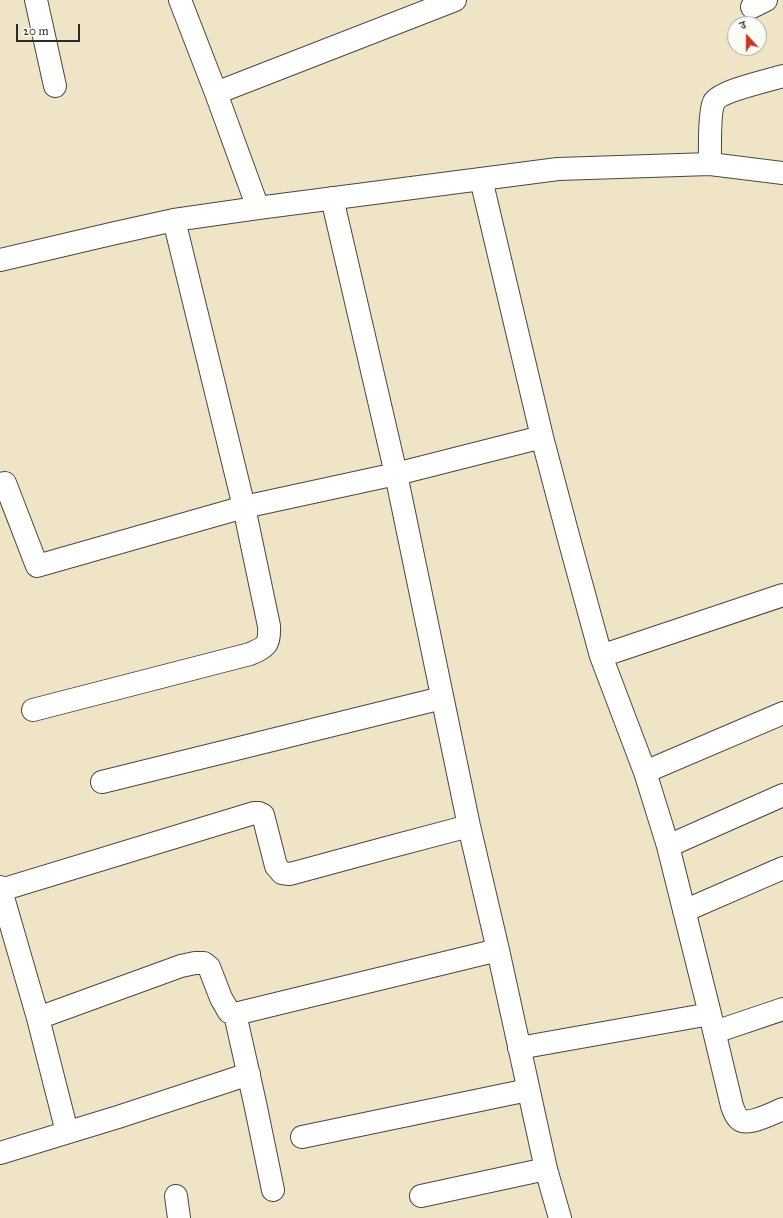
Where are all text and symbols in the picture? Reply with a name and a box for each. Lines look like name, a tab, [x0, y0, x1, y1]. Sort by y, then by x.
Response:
scale bar	[18, 16, 82, 42]
north arrow	[727, 16, 767, 56]
text: उ	[738, 18, 748, 32]
text: 20 m	[23, 24, 49, 38]

